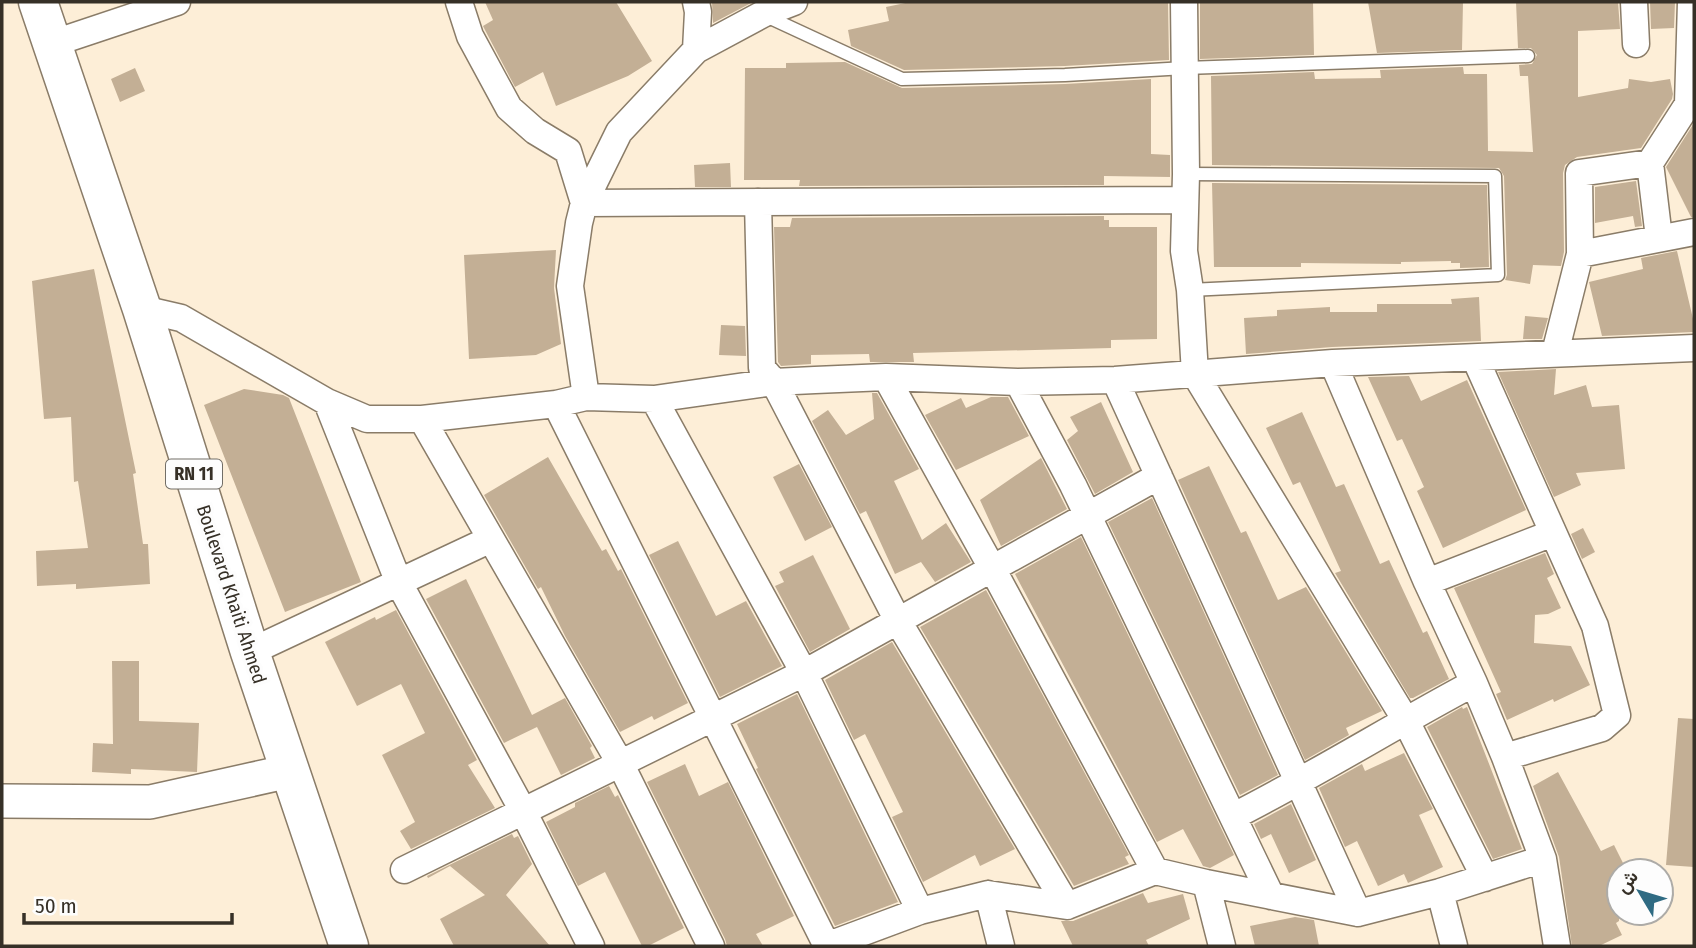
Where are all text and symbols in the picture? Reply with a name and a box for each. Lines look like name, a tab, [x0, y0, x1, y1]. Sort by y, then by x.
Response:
road number: RN 11	[166, 460, 222, 488]
street label: Boulevard Khaiti Ahmed	[192, 502, 271, 686]
north arrow	[1605, 857, 1675, 927]
text: ش	[1611, 866, 1643, 898]
scale bar	[24, 881, 233, 925]
text: 50 m	[35, 893, 77, 919]

